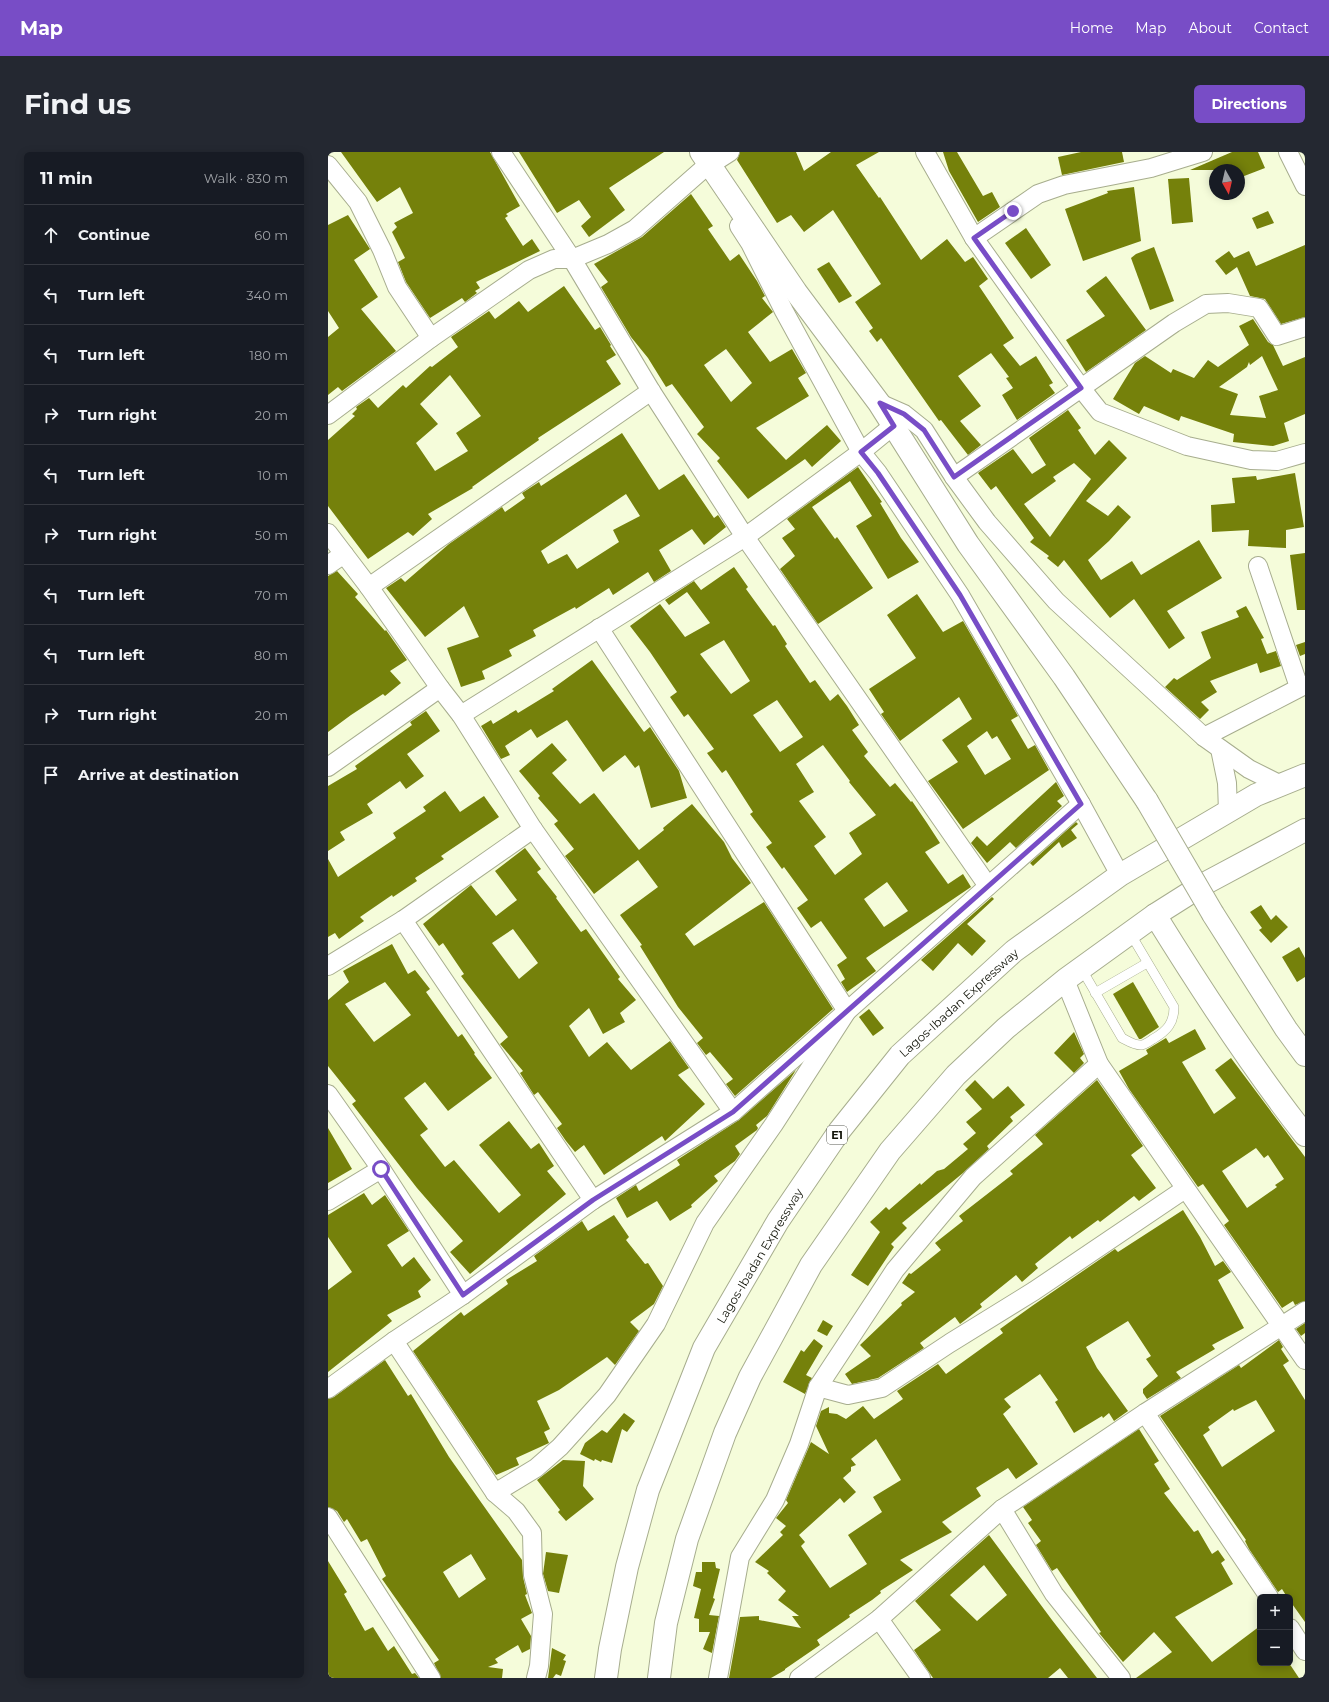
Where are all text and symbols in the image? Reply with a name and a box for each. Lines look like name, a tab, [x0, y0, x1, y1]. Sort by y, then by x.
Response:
text: Map	[20, 17, 63, 40]
text: Home	[1070, 19, 1113, 37]
text: Map	[1135, 19, 1166, 37]
text: About	[1188, 19, 1232, 37]
text: Contact	[1254, 19, 1309, 37]
button: Directions	[1194, 85, 1305, 123]
text: Find us	[24, 87, 131, 121]
north arrow	[1209, 164, 1245, 200]
text: 11 min	[40, 168, 93, 188]
text: Walk · 830 m	[204, 170, 288, 186]
route end	[1004, 202, 1022, 220]
icon: ahead	[40, 224, 62, 246]
text: Continue	[78, 225, 150, 244]
text: 60 m	[254, 227, 288, 243]
icon: left	[40, 284, 62, 306]
text: Turn left	[78, 285, 145, 304]
text: 340 m	[246, 287, 288, 303]
icon: left	[40, 344, 62, 366]
text: Turn left	[78, 345, 145, 364]
text: 180 m	[249, 347, 288, 363]
icon: right	[40, 404, 62, 426]
text: Turn right	[78, 405, 157, 424]
text: 20 m	[255, 407, 288, 423]
icon: left	[40, 464, 62, 486]
text: Turn left	[78, 465, 145, 484]
text: 10 m	[258, 467, 288, 483]
icon: right	[40, 524, 62, 546]
text: Turn right	[78, 525, 157, 544]
text: 50 m	[255, 527, 288, 543]
icon: left	[40, 584, 62, 606]
text: Turn left	[78, 585, 145, 604]
text: 70 m	[255, 587, 288, 603]
icon: left	[40, 644, 62, 666]
text: Turn left	[78, 645, 145, 664]
text: 80 m	[254, 647, 288, 663]
icon: right	[40, 704, 62, 726]
text: Turn right	[78, 705, 157, 724]
text: 20 m	[255, 707, 288, 723]
icon: arrive	[40, 764, 62, 786]
text: Arrive at destination	[78, 765, 239, 784]
street label: Lagos-Ibadan Expressway	[896, 945, 1022, 1060]
road number: E1	[827, 1126, 847, 1144]
route start	[372, 1160, 390, 1178]
street label: Lagos-Ibadan Expressway	[713, 1185, 806, 1326]
map controls	[1257, 1594, 1293, 1666]
button: +	[1257, 1594, 1293, 1630]
button: −	[1257, 1630, 1293, 1666]

